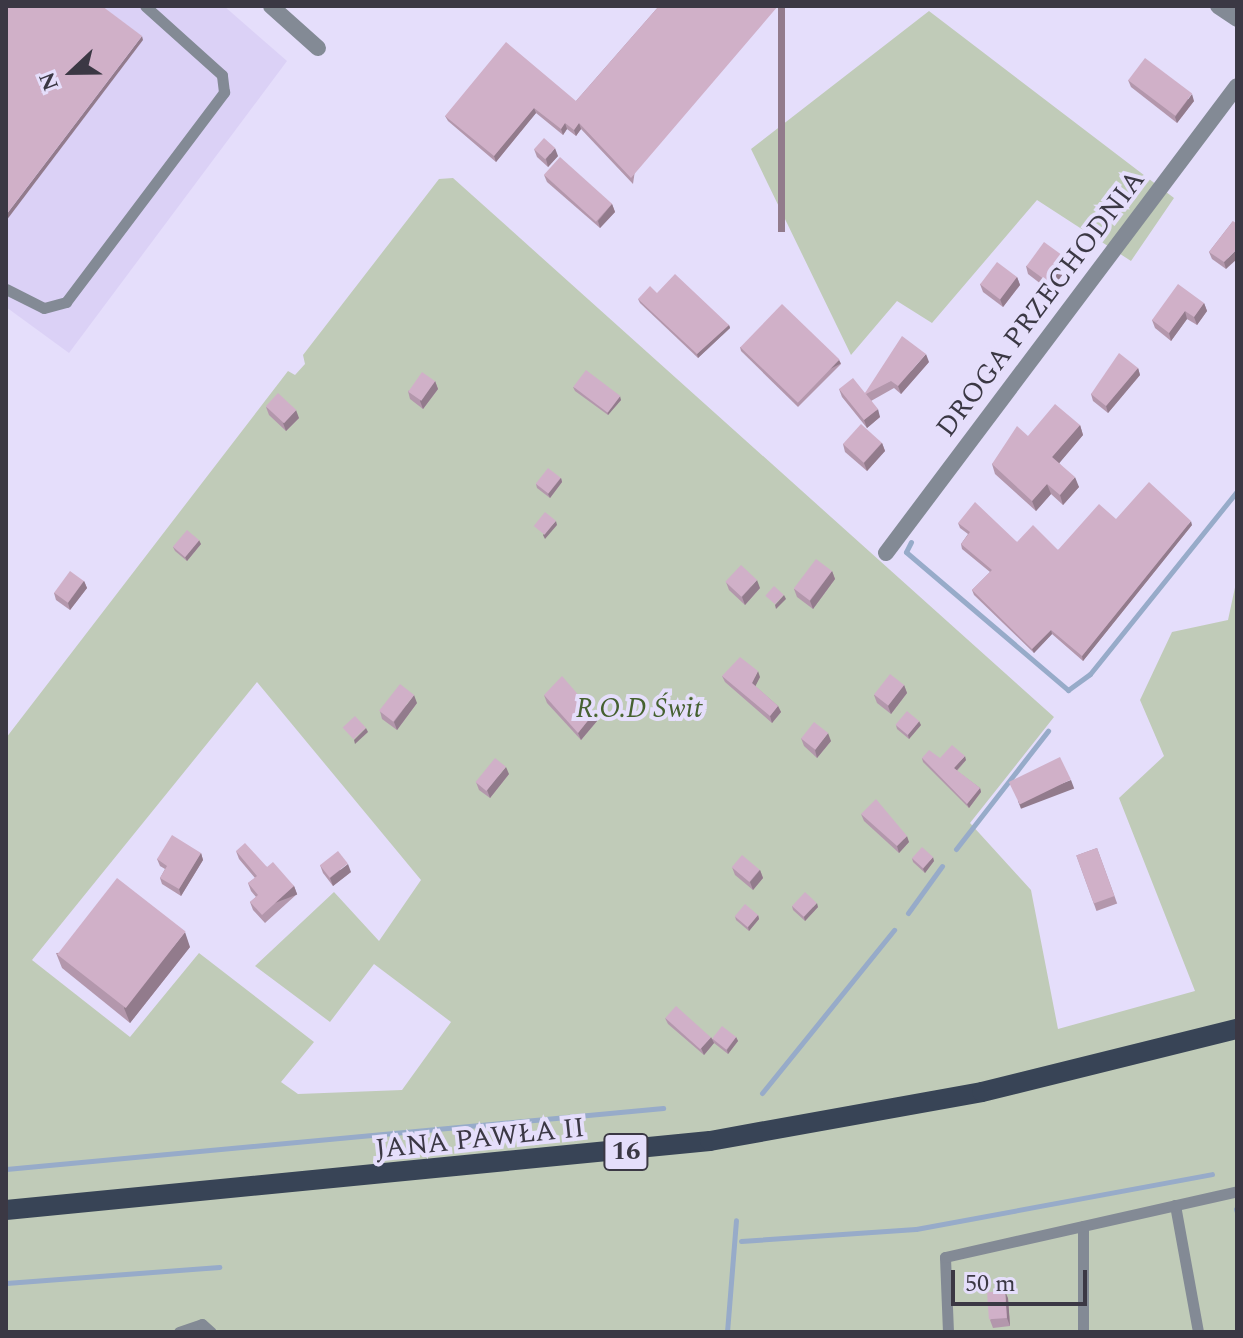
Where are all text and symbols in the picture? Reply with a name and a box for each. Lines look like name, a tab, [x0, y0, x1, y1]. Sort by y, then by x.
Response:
north arrow	[32, 32, 112, 112]
text: N	[31, 67, 68, 96]
street label: DROGA PRZECHODNIA	[930, 164, 1152, 444]
park label: R.O.D Świt	[576, 692, 702, 726]
street label: JANA PAWŁA II	[374, 1111, 586, 1167]
road number: 16	[602, 1130, 650, 1174]
scale bar	[955, 1254, 1091, 1304]
text: 50 m	[965, 1266, 1016, 1302]

